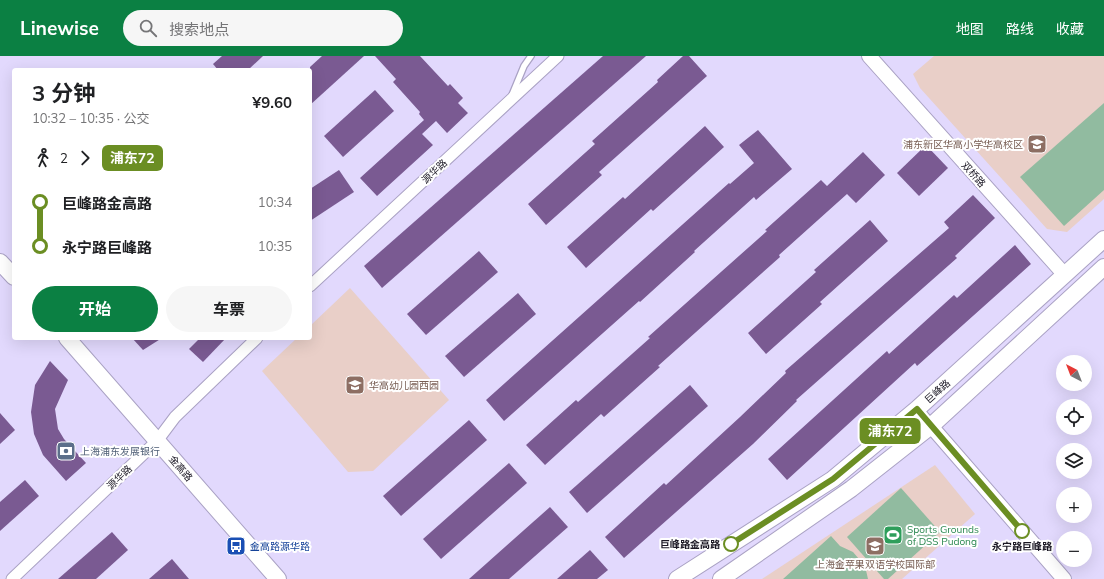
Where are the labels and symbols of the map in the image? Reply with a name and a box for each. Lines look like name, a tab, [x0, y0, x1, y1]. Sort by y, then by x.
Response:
school or university icon: 浦东新区华高小学华高校区	[1026, 133, 1048, 155]
place label: 浦东新区华高小学华高校区	[903, 138, 1023, 151]
street label: 源华路	[419, 156, 450, 186]
street label: 双桥路	[959, 159, 988, 190]
north arrow	[1056, 355, 1092, 391]
school or university icon: 华高幼儿园西园	[344, 374, 366, 396]
street label: 巨峰路	[922, 377, 953, 406]
place label: 华高幼儿园西园	[369, 379, 439, 392]
line badge: 浦东72	[862, 418, 918, 444]
bank icon: 上海浦东发展银行	[55, 440, 77, 462]
place label: 上海浦东发展银行	[80, 445, 160, 458]
street label: 金高路	[166, 453, 195, 484]
street label: 源华路	[104, 462, 135, 492]
place label: Sports Grounds of DSS Pudong	[907, 523, 979, 548]
marker: 永宁路巨峰路	[1014, 523, 1030, 539]
sports icon: Sports Grounds of DSS Pudong	[882, 524, 904, 546]
bus stop icon: 金高路源华路	[225, 535, 247, 557]
school or university icon: 上海金苹果双语学校国际部	[864, 535, 886, 557]
marker: 巨峰路金高路	[723, 536, 739, 552]
place label: 巨峰路金高路	[660, 538, 721, 551]
place label: 金高路源华路	[250, 540, 310, 553]
place label: 永宁路巨峰路	[992, 540, 1053, 553]
place label: 上海金苹果双语学校国际部	[815, 558, 935, 571]

